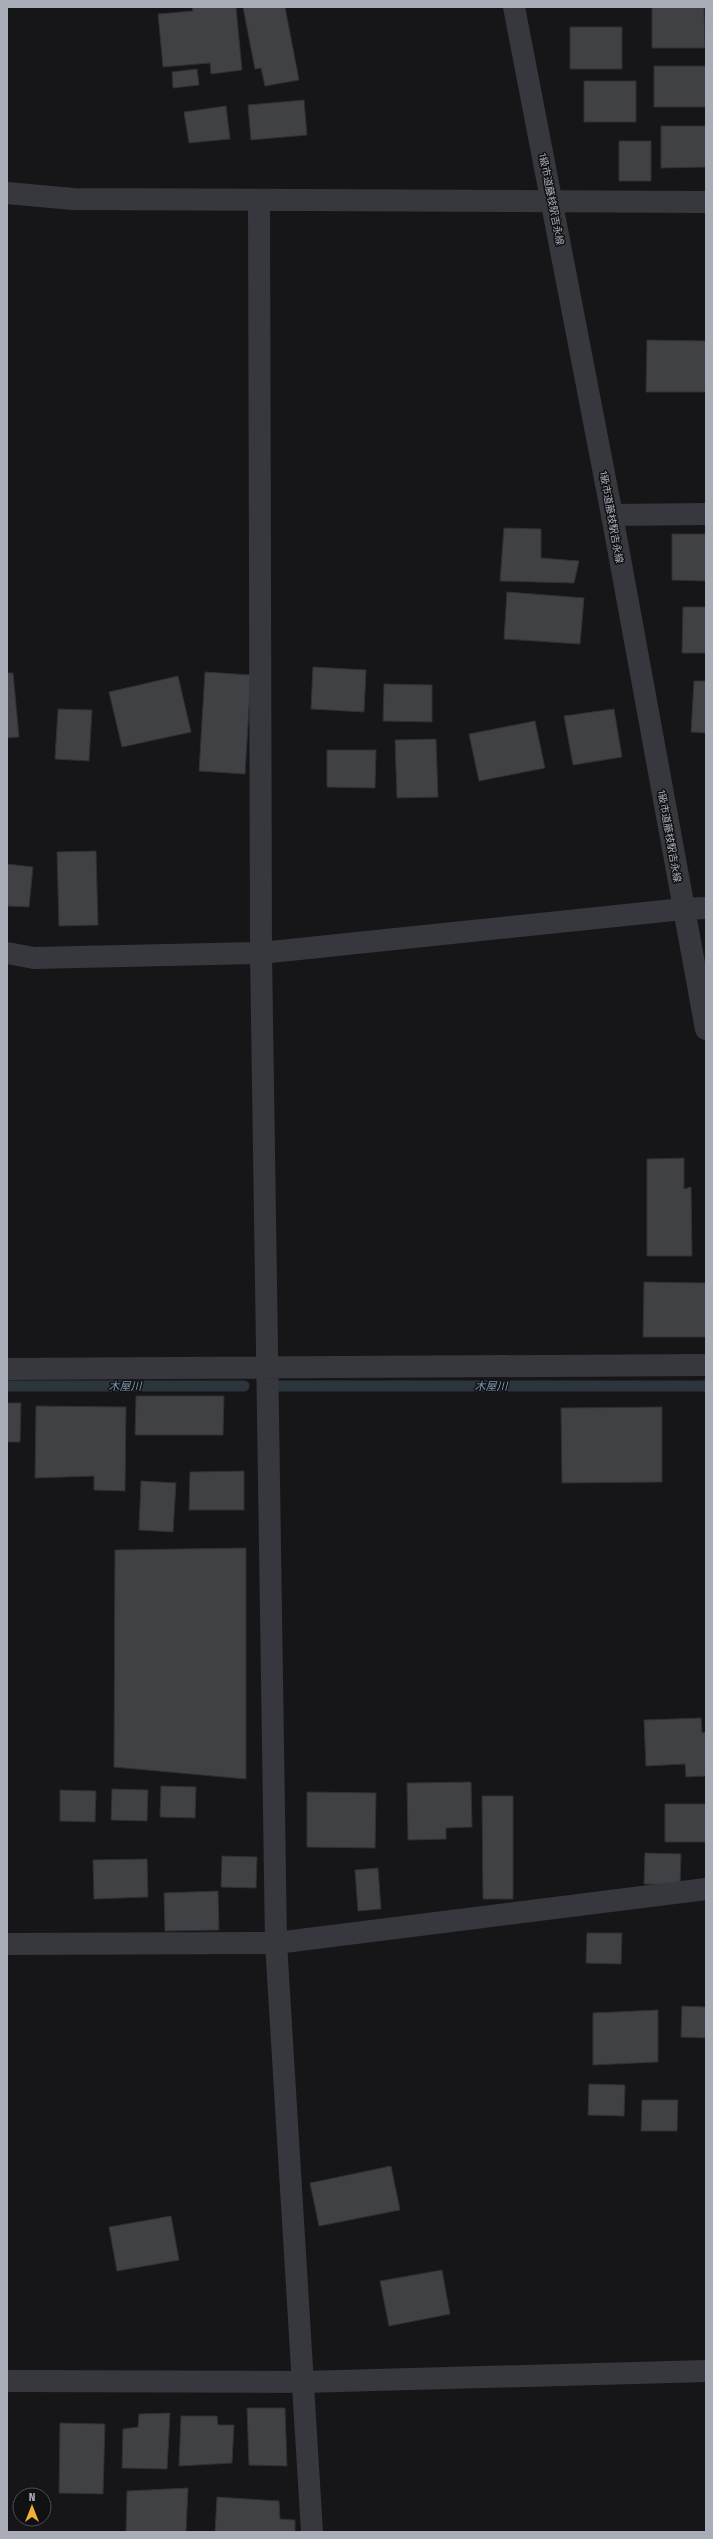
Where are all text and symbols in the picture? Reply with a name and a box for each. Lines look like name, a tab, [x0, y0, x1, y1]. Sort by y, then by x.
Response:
street label: 1級市道藤枝駅吉永線	[536, 152, 566, 246]
street label: 1級市道藤枝駅吉永線	[597, 470, 625, 564]
street label: 1級市道藤枝駅吉永線	[655, 789, 683, 883]
water label: 木屋川	[109, 1380, 142, 1393]
water label: 木屋川	[475, 1380, 508, 1393]
north arrow	[12, 2487, 52, 2527]
text: N	[29, 2491, 35, 2504]

